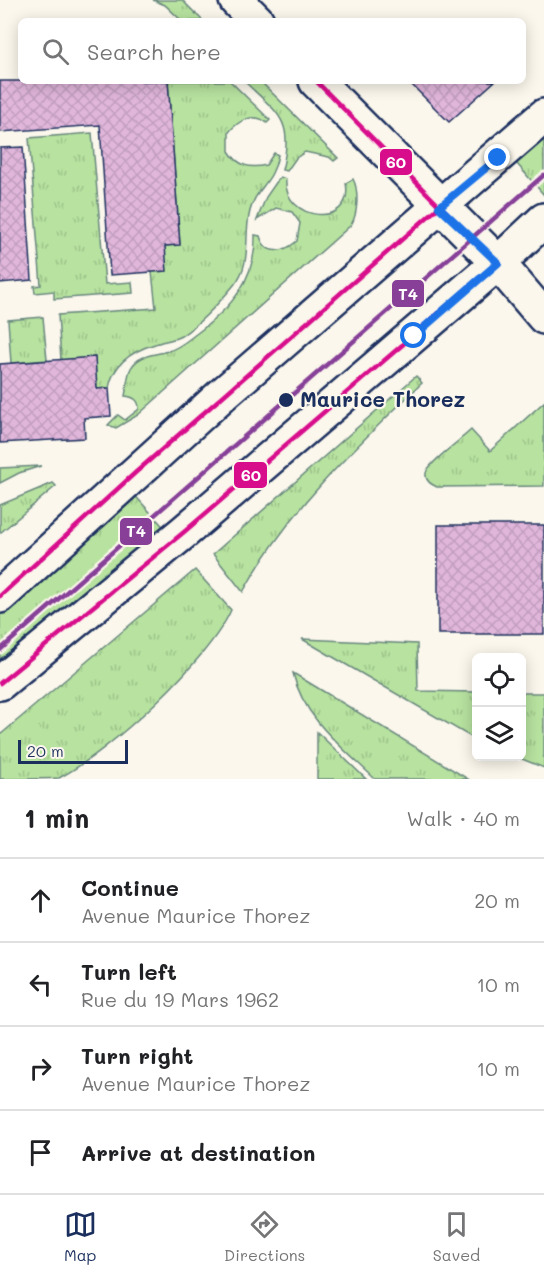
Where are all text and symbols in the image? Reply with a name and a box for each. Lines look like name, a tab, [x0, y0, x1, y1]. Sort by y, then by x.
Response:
search box	[18, 18, 526, 84]
icon: search	[39, 35, 72, 68]
text: Search here	[87, 37, 221, 66]
route end	[484, 144, 510, 170]
line badge: 60	[379, 148, 413, 176]
text: 60	[386, 151, 406, 172]
line badge: T4	[391, 279, 425, 308]
text: T4	[398, 283, 418, 304]
route start	[400, 322, 426, 348]
place label: Maurice Thorez	[300, 385, 465, 412]
marker: Maurice Thorez	[277, 391, 295, 409]
line badge: 60	[233, 461, 268, 489]
text: 60	[241, 464, 261, 485]
line badge: T4	[119, 517, 153, 546]
text: T4	[126, 520, 146, 541]
map controls	[472, 653, 526, 761]
button: locate	[472, 653, 526, 707]
button: layers	[472, 707, 526, 761]
scale bar	[18, 737, 128, 764]
text: 20 m	[27, 740, 64, 761]
text: 1 min	[24, 801, 89, 835]
text: Walk · 40 m	[406, 805, 520, 831]
text: Continue	[81, 873, 179, 902]
icon: ahead	[24, 884, 57, 917]
text: 20 m	[474, 887, 520, 913]
text: Avenue Maurice Thorez	[81, 902, 310, 928]
text: Turn left	[81, 957, 177, 986]
icon: left	[24, 968, 57, 1001]
text: 10 m	[476, 971, 520, 997]
text: Rue du 19 Mars 1962	[81, 986, 279, 1012]
text: Turn right	[81, 1041, 193, 1070]
icon: right	[24, 1052, 57, 1085]
text: 10 m	[476, 1055, 520, 1081]
text: Avenue Maurice Thorez	[81, 1070, 310, 1096]
icon: arrive	[24, 1136, 57, 1169]
text: Arrive at destination	[81, 1138, 316, 1167]
tab: Map	[64, 1208, 97, 1265]
tab: Directions	[224, 1208, 305, 1265]
tab: Saved	[433, 1208, 480, 1265]

